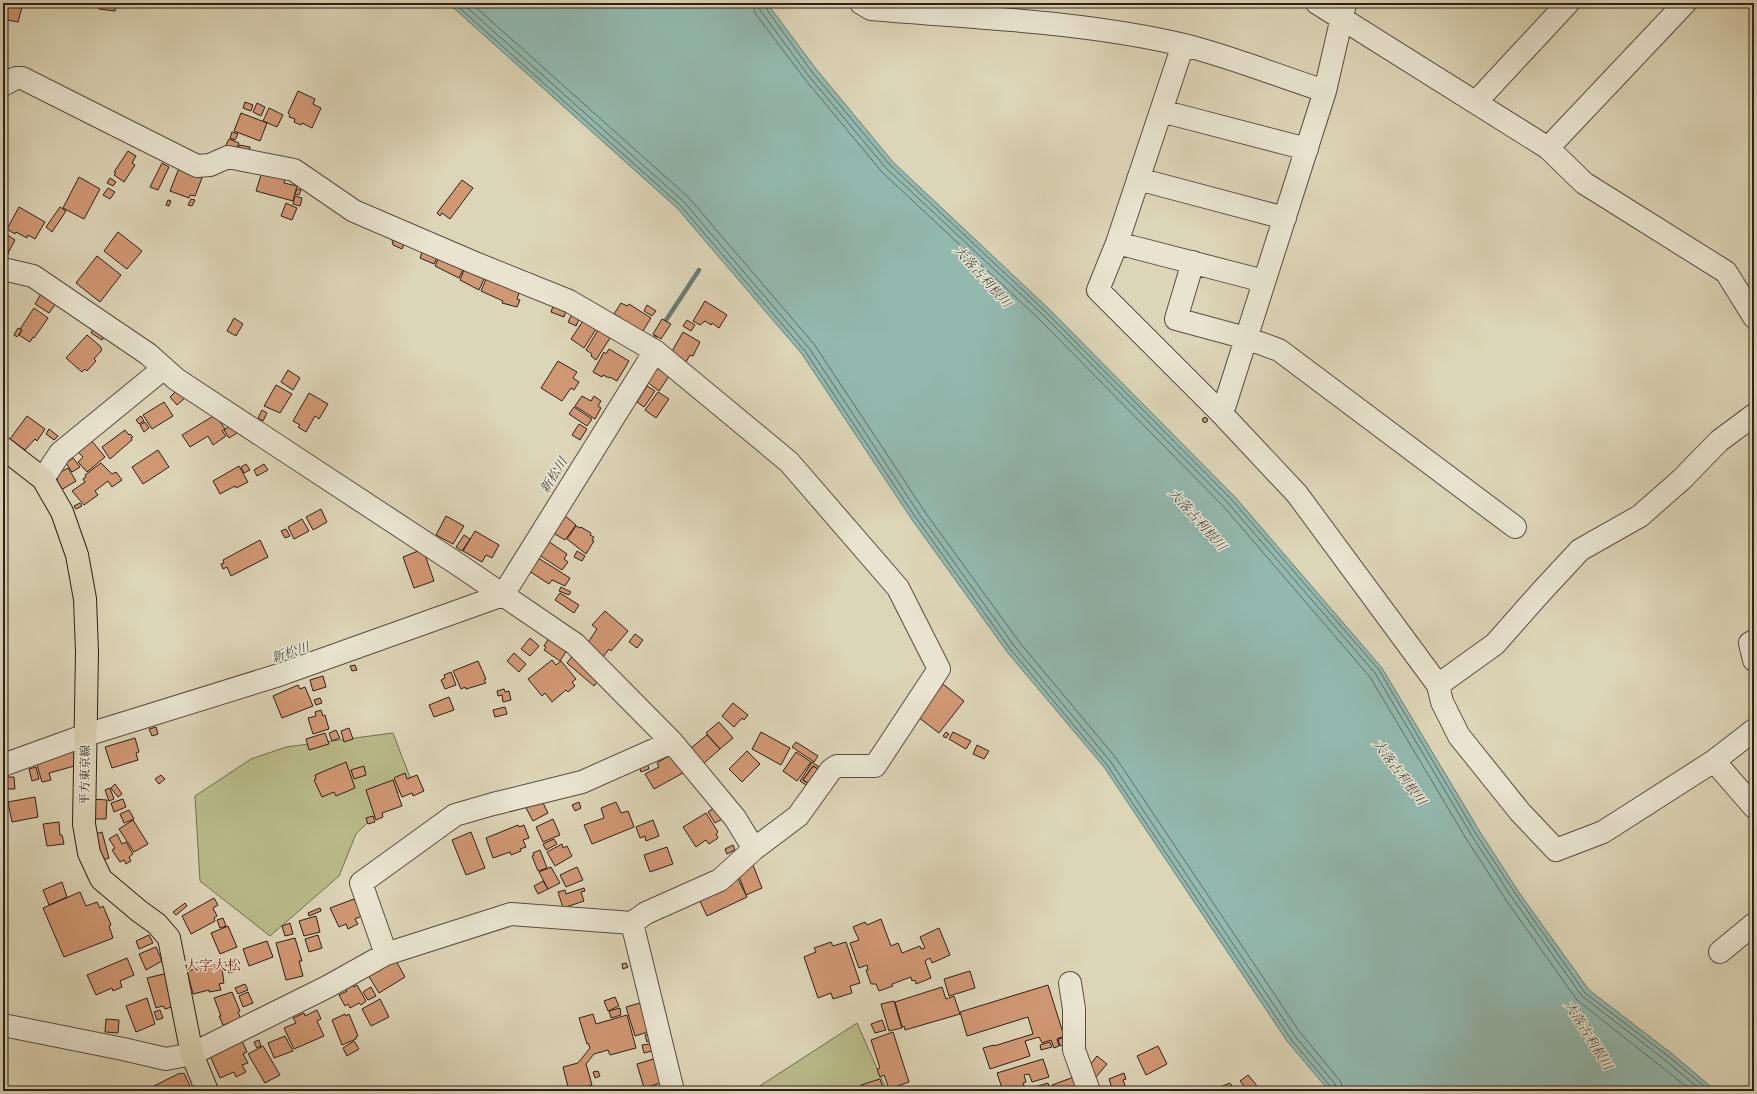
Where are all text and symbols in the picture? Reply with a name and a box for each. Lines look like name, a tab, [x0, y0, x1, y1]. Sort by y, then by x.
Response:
water label: 大落古利根川	[950, 242, 1016, 312]
water label: 新松川	[537, 453, 572, 496]
water label: 大落古利根川	[1165, 485, 1231, 555]
water label: 新松川	[269, 639, 313, 667]
water label: 大落古利根川	[1369, 737, 1430, 810]
street label: 平方東京線	[77, 745, 94, 805]
district label: 大字大松	[185, 957, 241, 975]
water label: 大落古利根川	[1561, 998, 1617, 1075]

